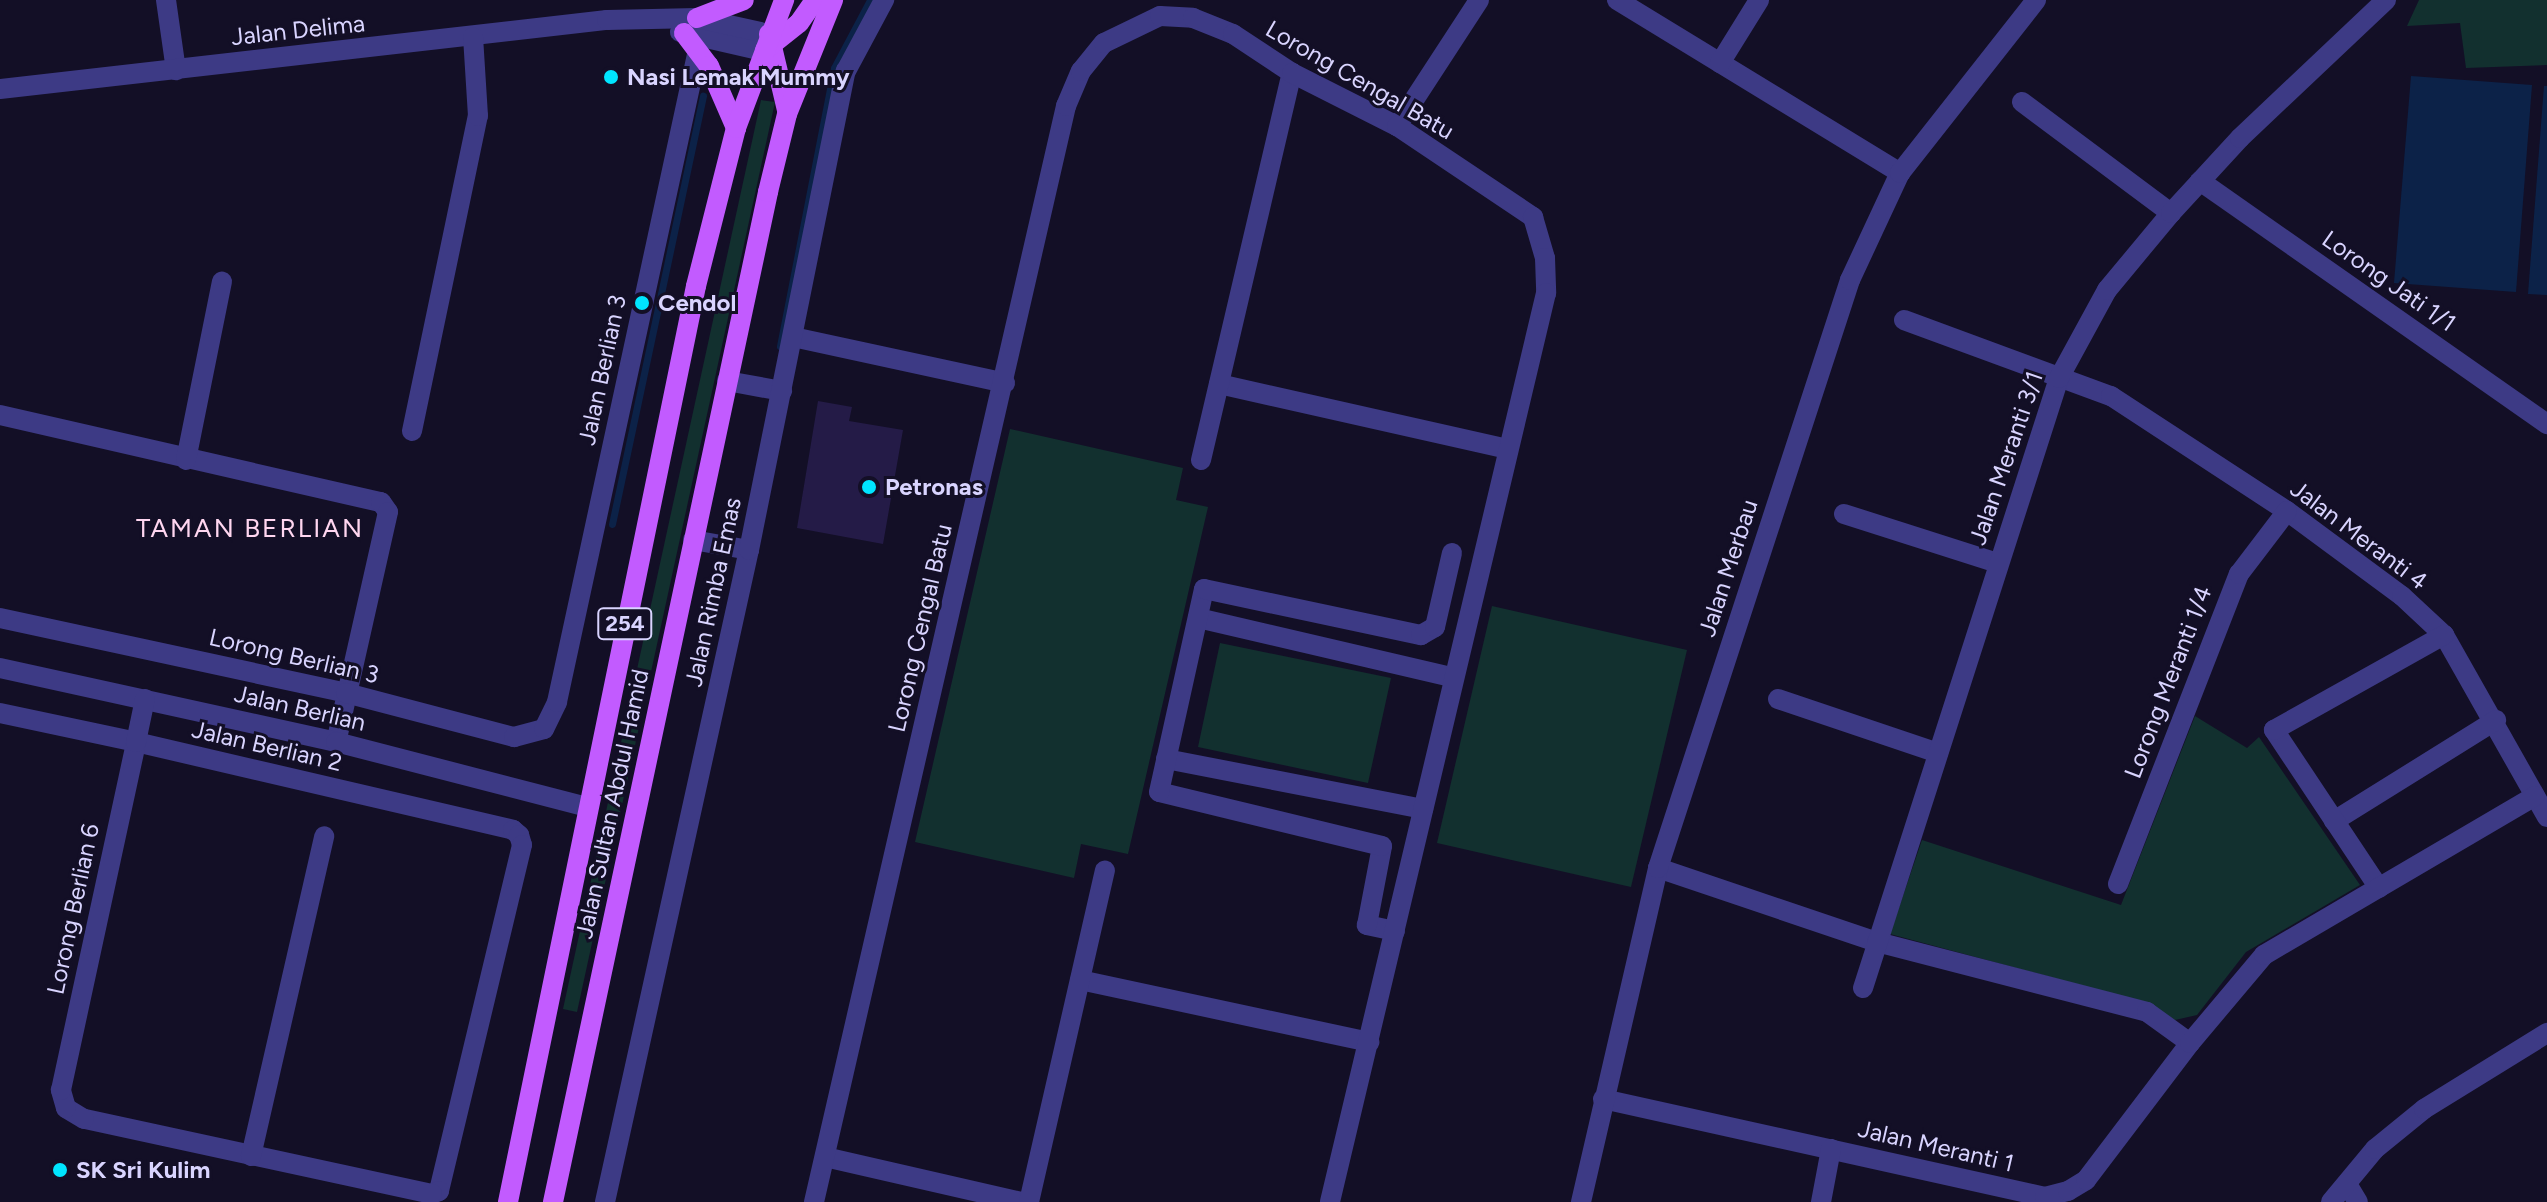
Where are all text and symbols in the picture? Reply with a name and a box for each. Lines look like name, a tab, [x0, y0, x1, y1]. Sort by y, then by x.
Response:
street label: Jalan Delima	[230, 9, 366, 51]
street label: Lorong Cengal Batu	[1261, 14, 1459, 146]
place label: Nasi Lemak Mummy	[627, 63, 850, 91]
marker: Nasi Lemak Mummy	[602, 68, 620, 86]
street label: Lorong Jati 1/1	[2317, 224, 2461, 338]
place label: Cendol	[658, 289, 736, 317]
street label: Jalan Berlian 3	[572, 292, 632, 448]
marker: Cendol	[633, 294, 651, 312]
street label: Jalan Meranti 3/1	[1963, 368, 2049, 548]
place label: Petronas	[885, 473, 983, 501]
street label: Jalan Meranti 4	[2285, 474, 2433, 596]
marker: Petronas	[860, 478, 878, 496]
street label: Jalan Rimba Emas	[679, 495, 747, 689]
street label: Jalan Merbau	[1692, 496, 1764, 640]
district label: TAMAN BERLIAN	[136, 513, 364, 545]
street label: Lorong Cengal Batu	[882, 521, 958, 735]
street label: Lorong Meranti 1/4	[2118, 582, 2218, 782]
road number: 254	[597, 606, 653, 642]
street label: Lorong Berlian 3	[206, 622, 382, 690]
street label: Jalan Sultan Abdul Hamid	[569, 667, 655, 941]
street label: Jalan Berlian	[232, 679, 368, 737]
street label: Jalan Berlian 2	[189, 715, 345, 777]
street label: Lorong Berlian 6	[41, 821, 105, 997]
street label: Jalan Meranti 1	[1855, 1114, 2017, 1178]
place label: SK Sri Kulim	[76, 1156, 210, 1184]
marker: SK Sri Kulim	[51, 1161, 69, 1179]

